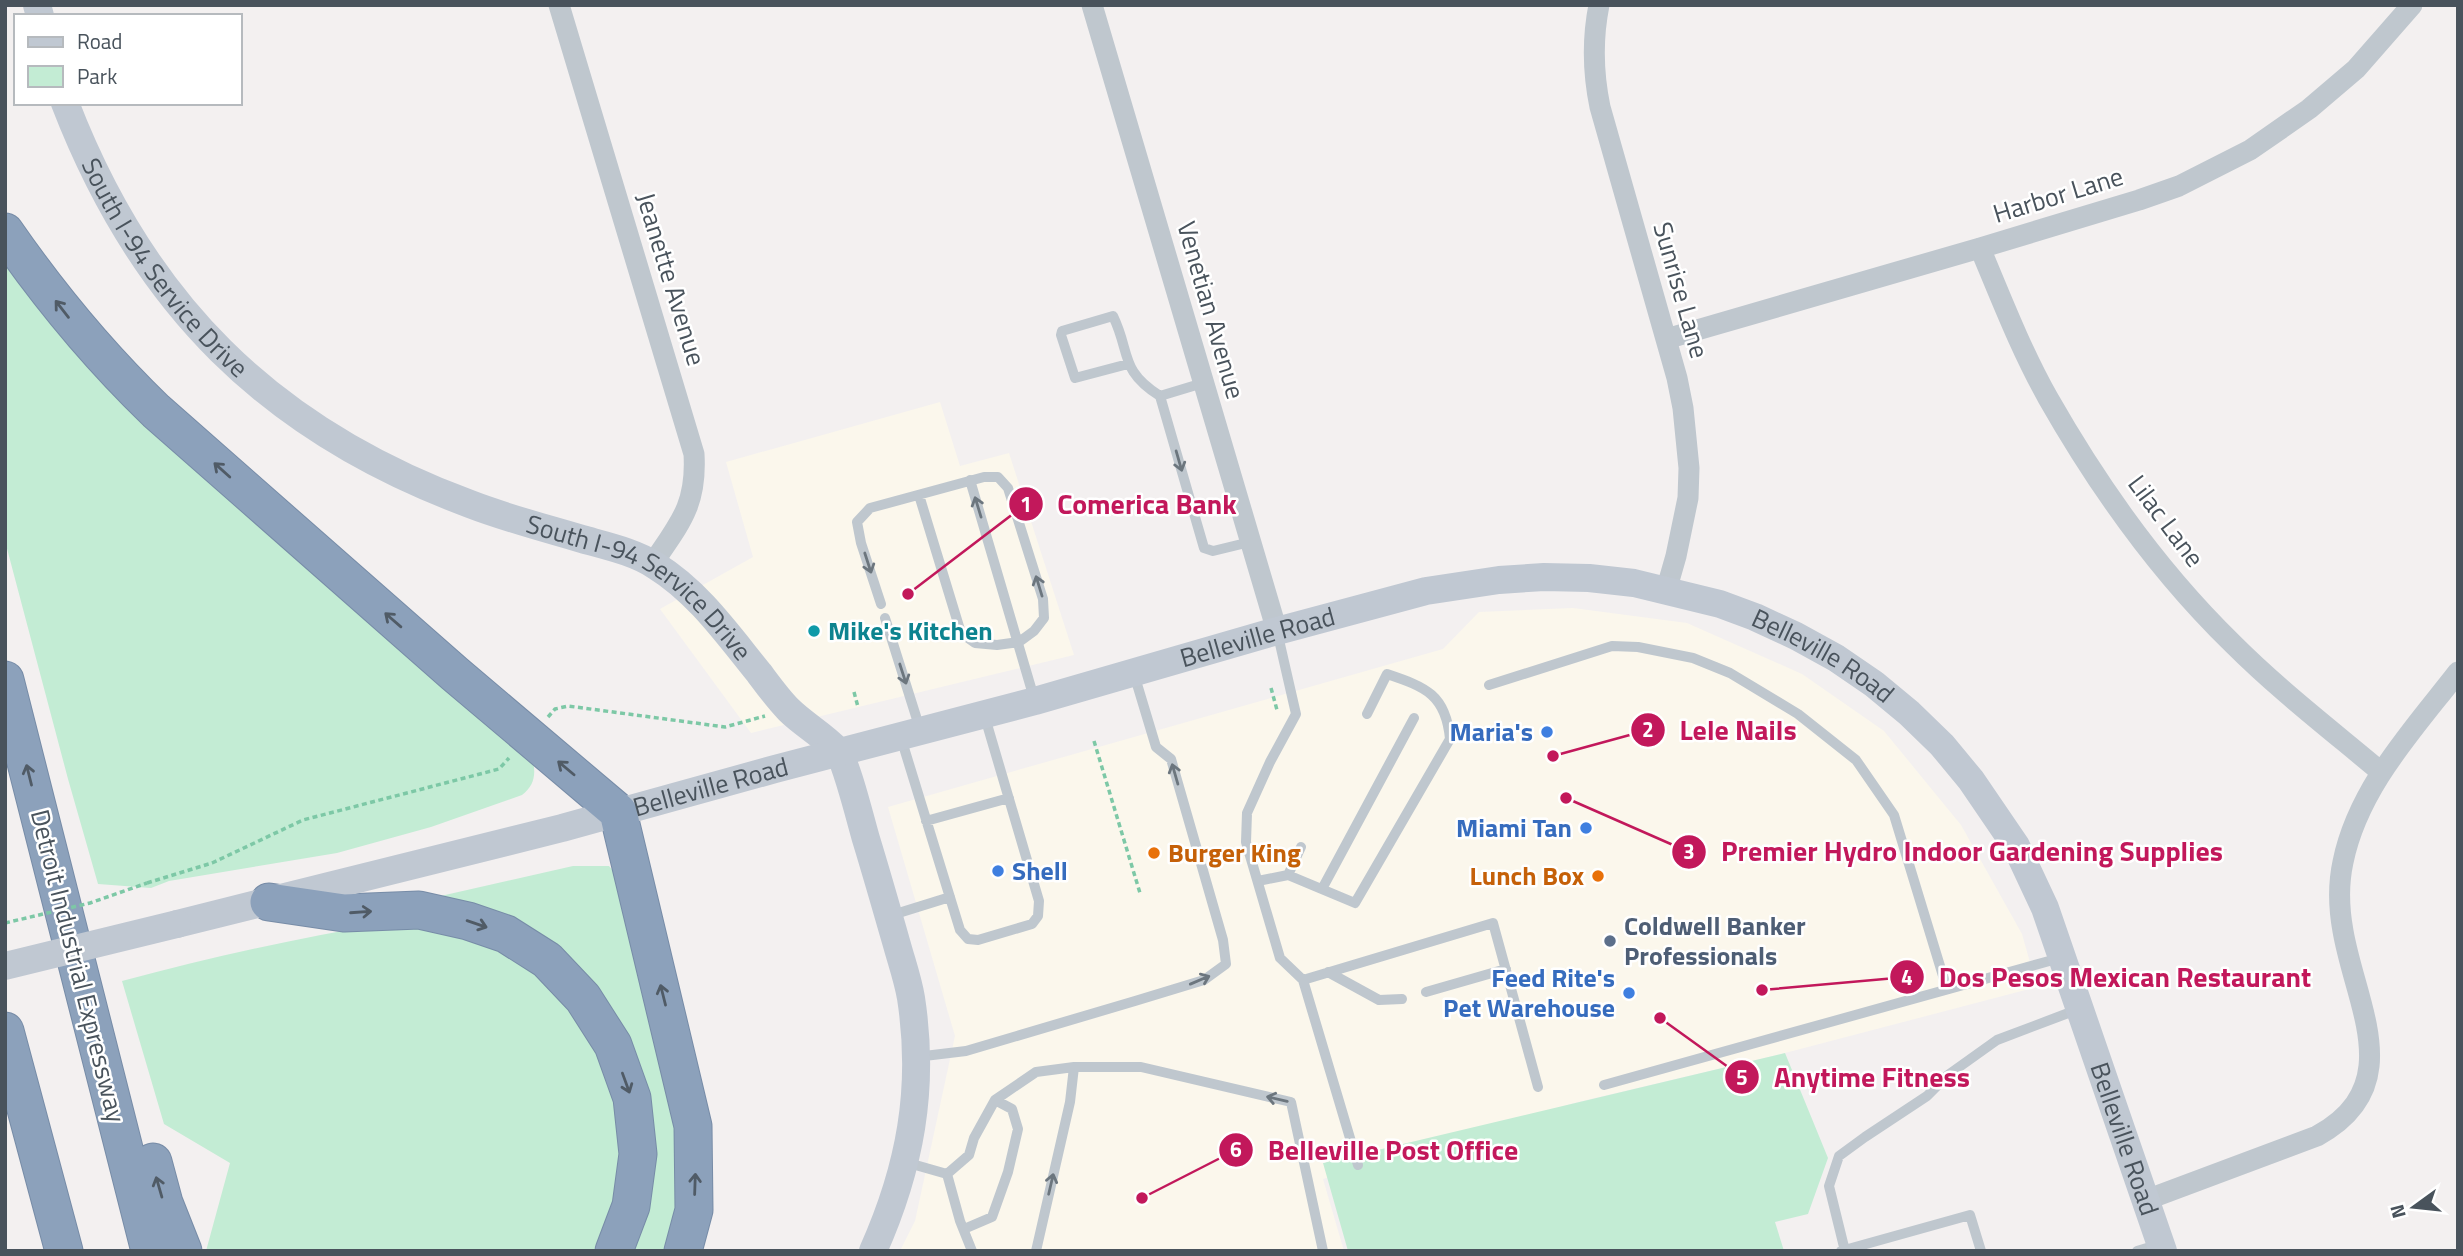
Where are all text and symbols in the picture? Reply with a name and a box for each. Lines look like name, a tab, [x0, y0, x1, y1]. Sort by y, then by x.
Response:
legend	[14, 14, 242, 105]
text: Road	[77, 25, 122, 57]
text: Park	[77, 60, 117, 92]
street label: South I-94 Service Drive	[72, 151, 257, 386]
street label: Harbor Lane	[1988, 156, 2128, 233]
street label: Jeanette Avenue	[627, 188, 716, 370]
street label: Venetian Avenue	[1167, 216, 1255, 403]
street label: Sunrise Lane	[1643, 217, 1720, 363]
one-way arrow	[54, 300, 69, 319]
one-way arrow	[1173, 450, 1186, 472]
one-way arrow	[213, 462, 231, 478]
street label: Lilac Lane	[2119, 466, 2214, 575]
callout: Comerica Bank	[1009, 480, 1251, 529]
text: Comerica Bank	[1057, 482, 1237, 525]
text: 1	[1020, 488, 1032, 520]
one-way arrow	[970, 496, 983, 518]
street label: South I-94 Service Drive	[522, 504, 762, 668]
one-way arrow	[863, 552, 875, 574]
one-way arrow	[1032, 575, 1045, 597]
street label: Belleville Road	[1175, 596, 1339, 677]
street label: Belleville Road	[1746, 598, 1903, 712]
place label: Mike's Kitchen	[828, 611, 993, 650]
one-way arrow	[384, 612, 402, 628]
marker: Mike's Kitchen	[806, 623, 822, 639]
one-way arrow	[897, 663, 910, 685]
callout: Lele Nails	[1630, 706, 1811, 755]
text: Lele Nails	[1679, 708, 1797, 751]
place label: Maria's	[1449, 712, 1533, 751]
text: 2	[1642, 713, 1654, 745]
marker: Maria's	[1539, 724, 1555, 740]
street label: Belleville Road	[628, 746, 792, 826]
one-way arrow	[557, 760, 575, 776]
one-way arrow	[22, 764, 35, 786]
one-way arrow	[1168, 764, 1181, 786]
street label: Detroit Industrial Expressway	[21, 805, 136, 1127]
place label: Miami Tan	[1456, 808, 1572, 847]
marker: Miami Tan	[1578, 820, 1594, 836]
callout: Premier Hydro Indoor Gardening Supplies	[1672, 827, 2237, 876]
text: Premier Hydro Indoor Gardening Supplies	[1721, 829, 2223, 872]
place label: Burger King	[1168, 833, 1301, 872]
text: 3	[1683, 835, 1695, 867]
marker: Burger King	[1146, 845, 1162, 861]
place label: Shell	[1012, 851, 1068, 890]
place label: Lunch Box	[1470, 856, 1584, 895]
marker: Shell	[990, 863, 1006, 879]
marker: Lunch Box	[1590, 868, 1606, 884]
one-way arrow	[349, 906, 372, 919]
place label: Coldwell Banker Professionals	[1624, 906, 1806, 975]
one-way arrow	[465, 919, 487, 931]
marker: Coldwell Banker Professionals	[1602, 933, 1618, 949]
callout: Dos Pesos Mexican Restaurant	[1889, 953, 2325, 1002]
text: Dos Pesos Mexican Restaurant	[1939, 955, 2311, 998]
place label: Feed Rite's Pet Warehouse	[1443, 958, 1615, 1027]
text: 4	[1901, 961, 1913, 993]
one-way arrow	[1189, 972, 1210, 985]
one-way arrow	[656, 984, 669, 1007]
marker: Feed Rite's Pet Warehouse	[1621, 985, 1637, 1001]
callout: Anytime Fitness	[1725, 1053, 1984, 1102]
text: Anytime Fitness	[1774, 1055, 1970, 1098]
street label: Belleville Road	[2080, 1057, 2169, 1220]
text: 5	[1736, 1061, 1748, 1093]
one-way arrow	[621, 1071, 633, 1093]
one-way arrow	[1266, 1092, 1288, 1105]
callout: Belleville Post Office	[1219, 1125, 1532, 1174]
text: Belleville Post Office	[1268, 1128, 1518, 1171]
text: 6	[1230, 1133, 1242, 1165]
north arrow	[2379, 1172, 2449, 1242]
one-way arrow	[688, 1173, 701, 1196]
one-way arrow	[1045, 1173, 1059, 1196]
one-way arrow	[152, 1176, 165, 1198]
text: N	[2381, 1201, 2413, 1222]

